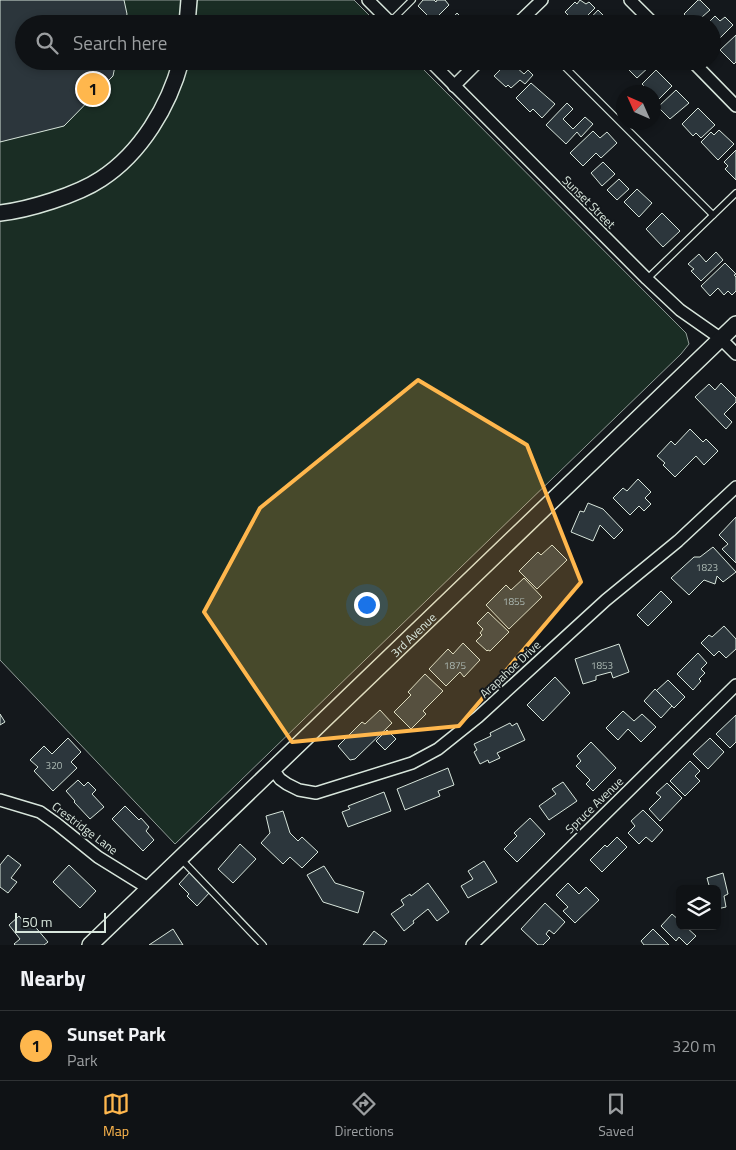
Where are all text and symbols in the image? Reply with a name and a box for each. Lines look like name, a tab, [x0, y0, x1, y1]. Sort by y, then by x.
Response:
search box	[15, 15, 721, 70]
text: Search here	[73, 28, 167, 57]
icon: search	[33, 29, 61, 57]
pin: 1	[77, 70, 109, 108]
north arrow	[616, 85, 661, 130]
street label: Sunset Street	[558, 171, 621, 234]
house number: 1823	[696, 560, 718, 575]
your location	[354, 592, 380, 618]
house number: 1855	[503, 594, 526, 609]
street label: 3rd Avenue	[386, 608, 440, 661]
street label: Arapahoe Drive	[475, 636, 545, 702]
house number: 1875	[444, 658, 467, 673]
house number: 1853	[591, 658, 613, 673]
house number: 320	[46, 758, 63, 773]
street label: Spruce Avenue	[561, 772, 627, 838]
street label: Crestridge Lane	[48, 797, 122, 859]
map controls	[676, 885, 721, 930]
button: layers	[676, 885, 721, 930]
scale bar	[15, 910, 106, 933]
text: 50 m	[22, 911, 52, 932]
text: Nearby	[20, 962, 85, 994]
text: Sunset Park	[67, 1019, 166, 1048]
text: 1	[32, 1034, 40, 1058]
text: 320 m	[672, 1034, 716, 1058]
text: Park	[67, 1048, 98, 1072]
tab: Map	[102, 1090, 130, 1141]
tab: Directions	[334, 1090, 394, 1141]
tab: Saved	[598, 1090, 634, 1141]

